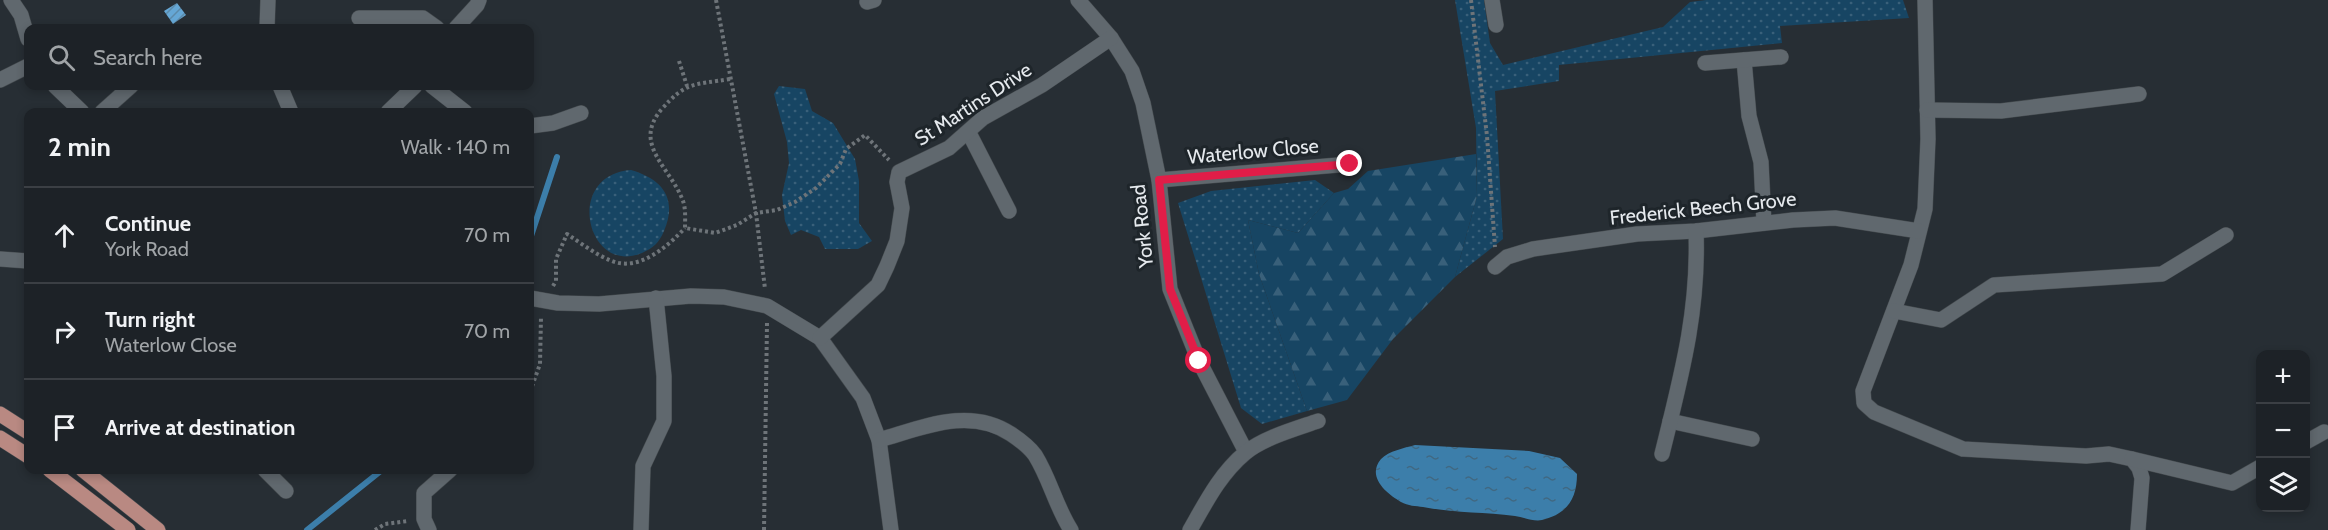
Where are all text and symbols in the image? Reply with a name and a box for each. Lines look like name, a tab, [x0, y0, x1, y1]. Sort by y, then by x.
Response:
search box	[24, 24, 534, 90]
icon: search	[45, 41, 78, 74]
text: Search here	[93, 44, 202, 71]
street label: St Martins Drive	[910, 57, 1036, 151]
text: 2 min	[48, 131, 111, 163]
street label: Waterlow Close	[1186, 133, 1320, 169]
text: Walk · 140 m	[401, 135, 510, 159]
route end	[1336, 150, 1362, 176]
street label: York Road	[1126, 183, 1158, 270]
street label: Frederick Beech Grove	[1609, 186, 1797, 230]
text: Continue	[105, 210, 191, 237]
icon: ahead	[48, 219, 81, 252]
text: 70 m	[464, 223, 510, 247]
text: York Road	[105, 237, 189, 261]
text: Turn right	[105, 306, 195, 333]
icon: right	[48, 315, 81, 348]
text: 70 m	[464, 319, 510, 343]
text: Waterlow Close	[105, 333, 237, 357]
route start	[1185, 347, 1211, 373]
map controls	[2256, 350, 2310, 512]
button: +	[2256, 350, 2310, 404]
button: −	[2256, 404, 2310, 458]
icon: arrive	[48, 411, 81, 444]
text: Arrive at destination	[105, 414, 295, 441]
button: layers	[2256, 458, 2310, 512]

